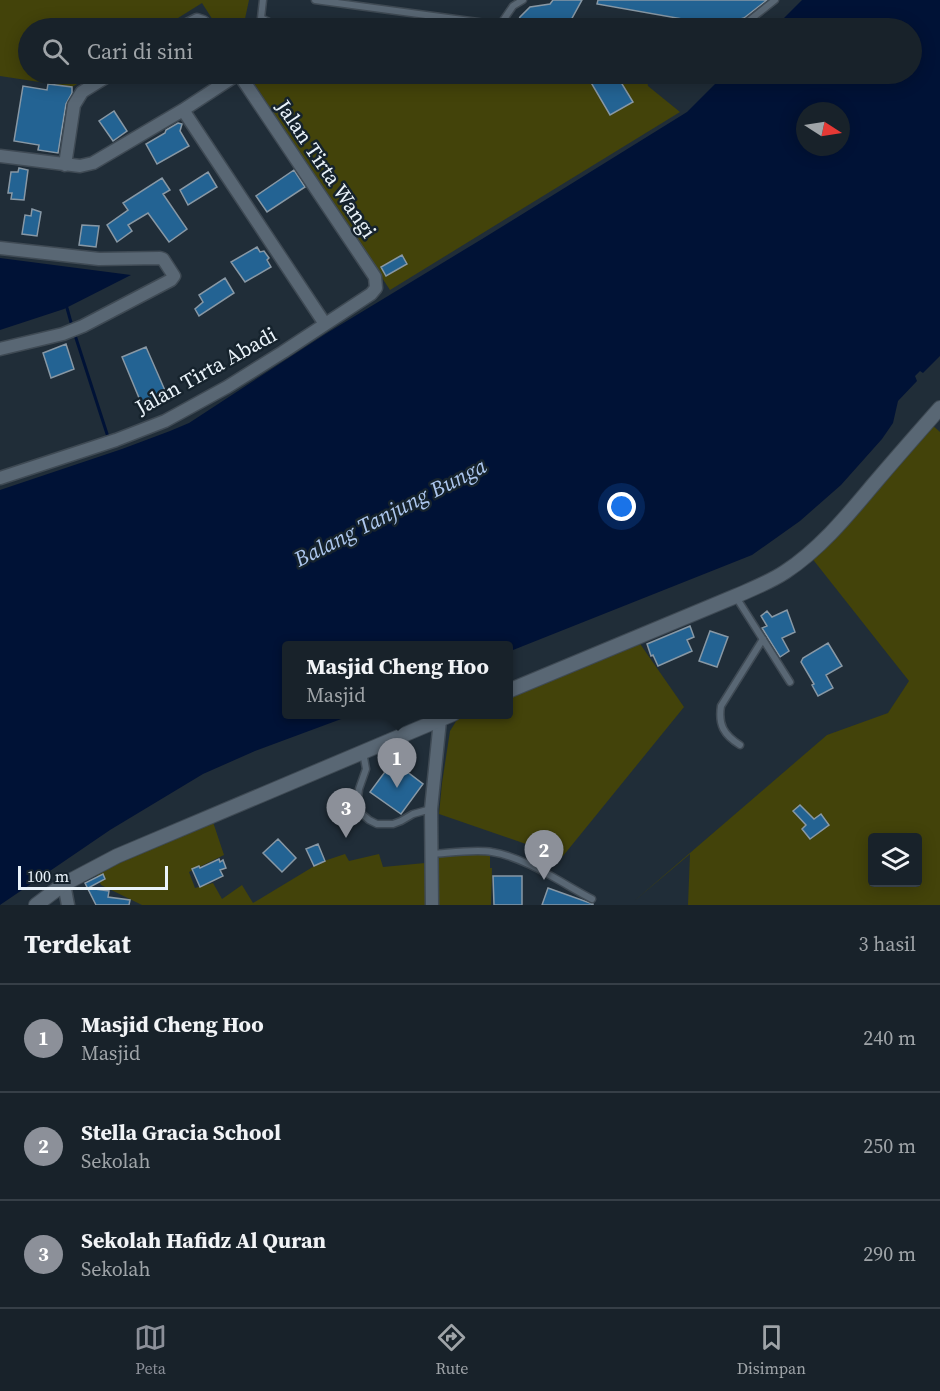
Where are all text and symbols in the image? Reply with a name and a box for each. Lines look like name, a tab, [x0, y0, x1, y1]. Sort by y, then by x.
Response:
search box	[18, 18, 922, 84]
icon: search	[39, 35, 72, 68]
text: Cari di sini	[87, 36, 193, 66]
street label: Jalan Tirta Wangi	[269, 93, 383, 244]
north arrow	[796, 102, 850, 156]
street label: Jalan Tirta Abadi	[129, 320, 282, 422]
water label: Balang Tanjung Bunga	[288, 450, 492, 574]
your location	[607, 492, 636, 521]
popup	[282, 641, 513, 719]
text: Masjid Cheng Hoo	[306, 651, 489, 681]
text: Masjid	[306, 681, 366, 709]
pin: 1	[378, 738, 416, 788]
pin: 3	[326, 788, 366, 838]
pin: 2	[524, 830, 564, 880]
map controls	[868, 833, 922, 887]
button: layers	[868, 833, 922, 887]
scale bar	[18, 863, 168, 890]
text: 100 m	[27, 865, 69, 887]
text: Terdekat	[24, 926, 131, 962]
text: 3 hasil	[859, 930, 916, 958]
text: Masjid Cheng Hoo	[81, 1009, 264, 1039]
text: 1	[38, 1024, 49, 1052]
text: 240 m	[863, 1024, 916, 1052]
text: Masjid	[81, 1039, 140, 1067]
text: Stella Gracia School	[81, 1117, 281, 1147]
text: 2	[38, 1132, 49, 1160]
text: 250 m	[863, 1132, 916, 1160]
text: Sekolah	[81, 1147, 151, 1175]
text: Sekolah Hafidz Al Quran	[81, 1225, 326, 1255]
text: 3	[38, 1240, 49, 1268]
text: 290 m	[863, 1240, 916, 1268]
text: Sekolah	[81, 1255, 151, 1283]
tab: Peta	[134, 1321, 167, 1379]
tab: Rute	[435, 1321, 468, 1379]
tab: Disimpan	[737, 1321, 806, 1379]

